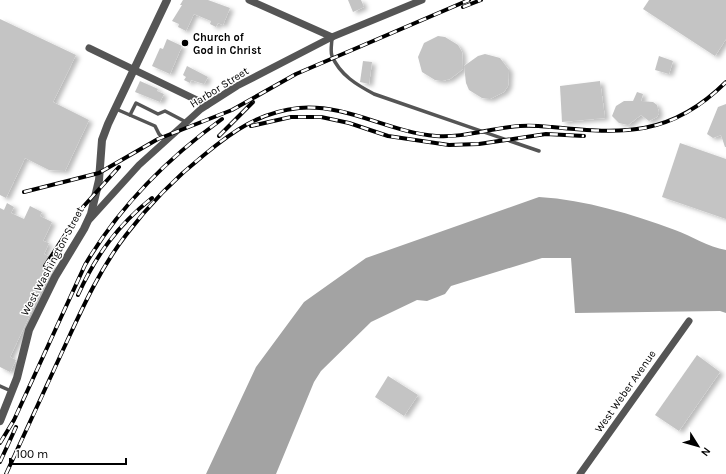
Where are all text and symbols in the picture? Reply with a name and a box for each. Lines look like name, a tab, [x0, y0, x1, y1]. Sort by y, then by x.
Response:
place label: Church of God in Christ	[193, 31, 262, 57]
marker: Church of God in Christ	[180, 38, 190, 48]
street label: Harbor Street	[188, 64, 251, 111]
street label: West Washington Street	[18, 205, 87, 318]
street label: West Weber Avenue	[592, 347, 659, 435]
north arrow	[678, 426, 718, 466]
scale bar	[10, 440, 126, 466]
text: N	[698, 445, 713, 459]
text: 100 m	[16, 447, 48, 461]

